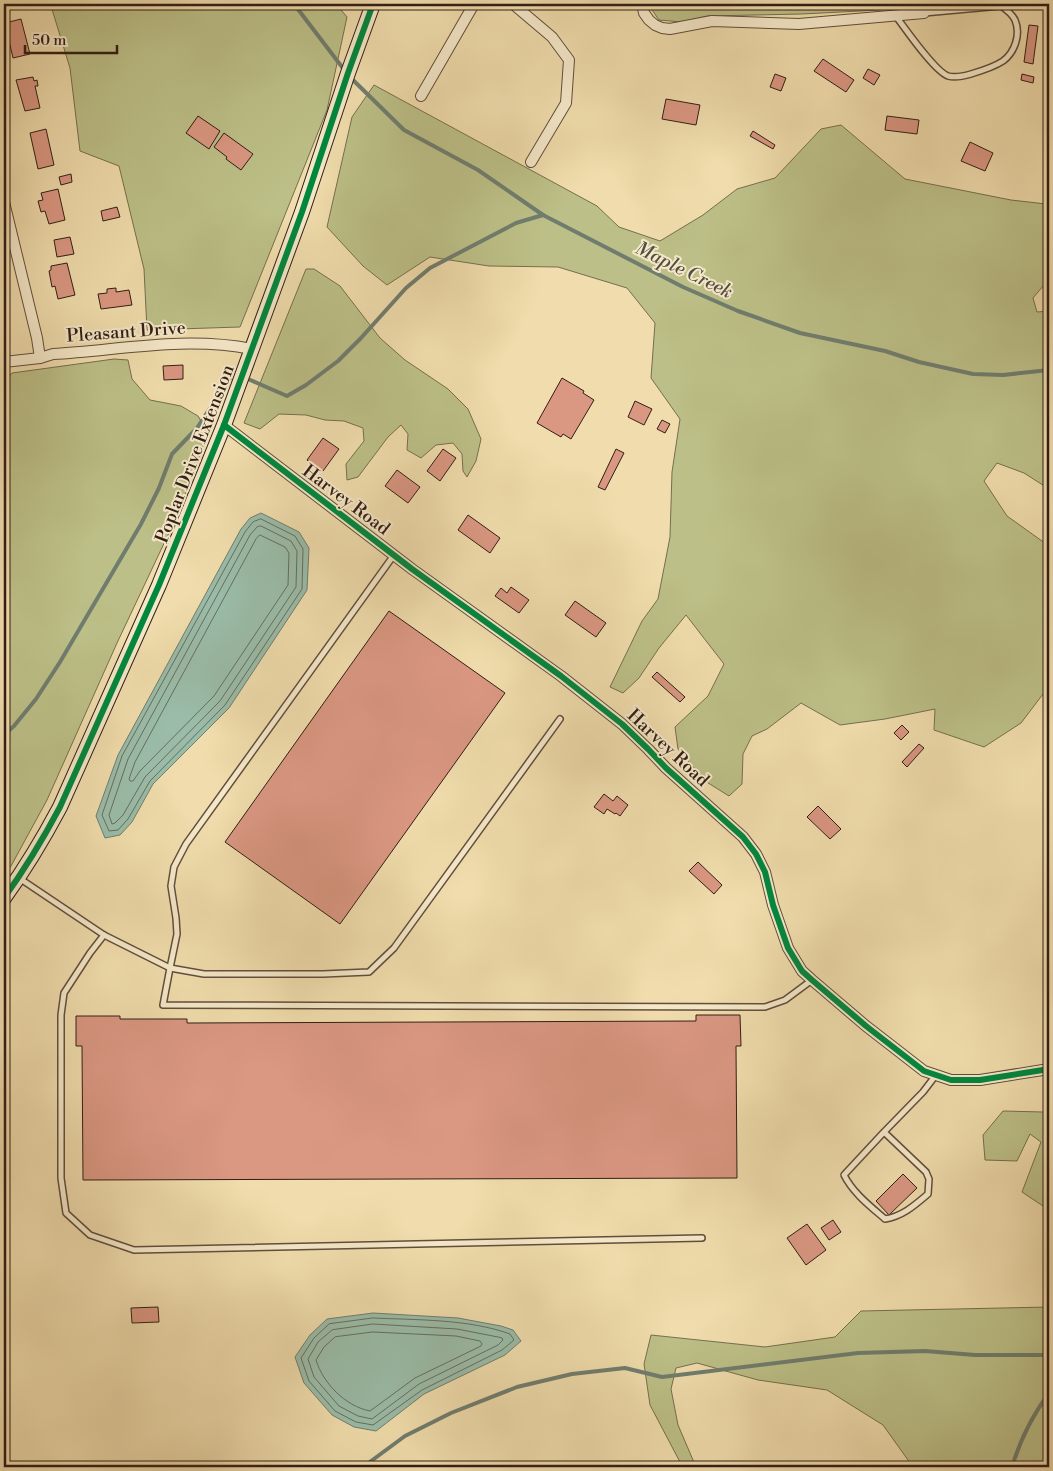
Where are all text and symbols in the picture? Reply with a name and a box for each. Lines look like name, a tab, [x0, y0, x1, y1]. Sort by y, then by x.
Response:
scale bar	[25, 22, 118, 54]
text: 50 m	[32, 31, 66, 50]
water label: Maple Creek	[631, 236, 737, 304]
street label: Pleasant Drive	[66, 316, 186, 348]
street label: Poplar Drive Extension	[150, 361, 240, 546]
street label: Harvey Road	[298, 460, 395, 541]
street label: Harvey Road	[622, 704, 714, 792]

